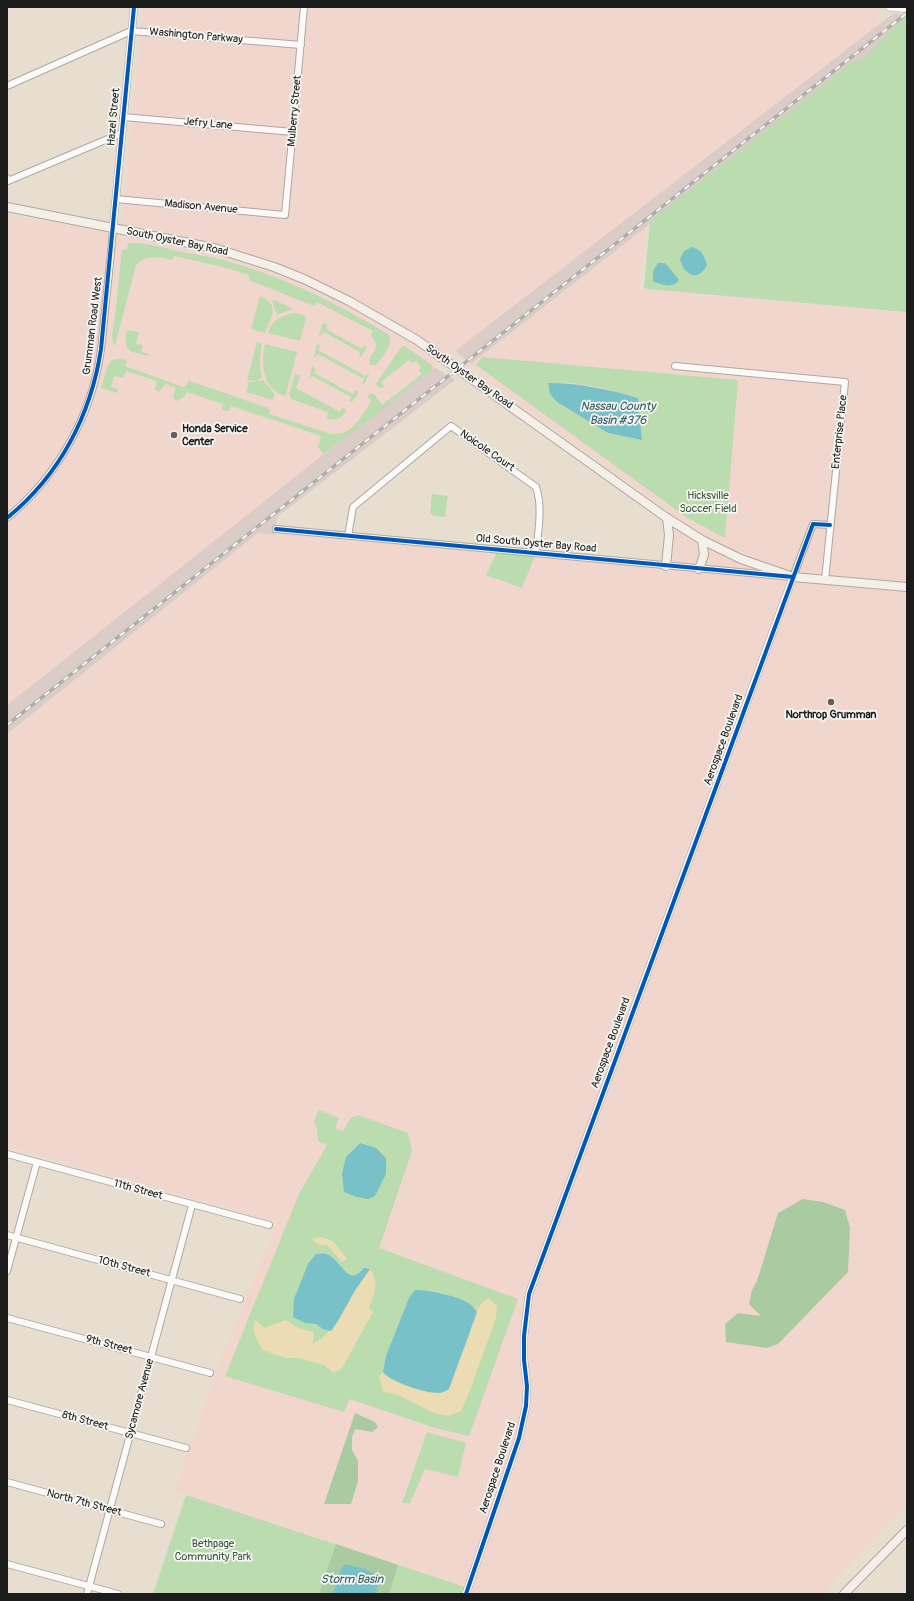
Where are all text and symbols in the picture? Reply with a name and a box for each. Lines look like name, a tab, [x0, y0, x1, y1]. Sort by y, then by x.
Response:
street label: Washington Parkway	[149, 25, 243, 47]
street label: Mulberry Street	[285, 75, 305, 147]
street label: Hazel Street	[105, 88, 123, 146]
street label: Jefry Lane	[183, 115, 233, 133]
street label: Madison Avenue	[164, 197, 238, 217]
street label: South Oyster Bay Road	[125, 225, 229, 259]
street label: Grumman Road West	[80, 276, 106, 376]
street label: South Oyster Bay Road	[423, 342, 515, 412]
street label: Enterprise Place	[830, 394, 850, 470]
water label: Nassau County Basin #376	[581, 400, 655, 428]
place label: Honda Service Center	[182, 422, 248, 448]
street label: Noicole Court	[457, 427, 517, 475]
marker: Honda Service Center	[169, 430, 179, 440]
park label: Hicksville Soccer Field	[679, 489, 737, 515]
street label: Old South Oyster Bay Road	[475, 532, 597, 556]
street label: Aerospace Boulevard	[701, 693, 747, 787]
marker: Northrop Grumman	[826, 697, 836, 707]
place label: Northrop Grumman	[785, 708, 877, 722]
street label: Aerospace Boulevard	[588, 996, 634, 1090]
street label: 11th Street	[112, 1177, 164, 1203]
street label: 10th Street	[96, 1254, 152, 1280]
street label: 9th Street	[84, 1332, 134, 1358]
street label: Sycamore Avenue	[123, 1357, 157, 1441]
street label: 8th Street	[60, 1408, 110, 1434]
street label: Aerospace Boulevard	[477, 1420, 519, 1516]
street label: North 7th Street	[45, 1487, 123, 1519]
park label: Bethpage Community Park	[175, 1537, 251, 1563]
water label: Storm Basin	[321, 1573, 383, 1587]

